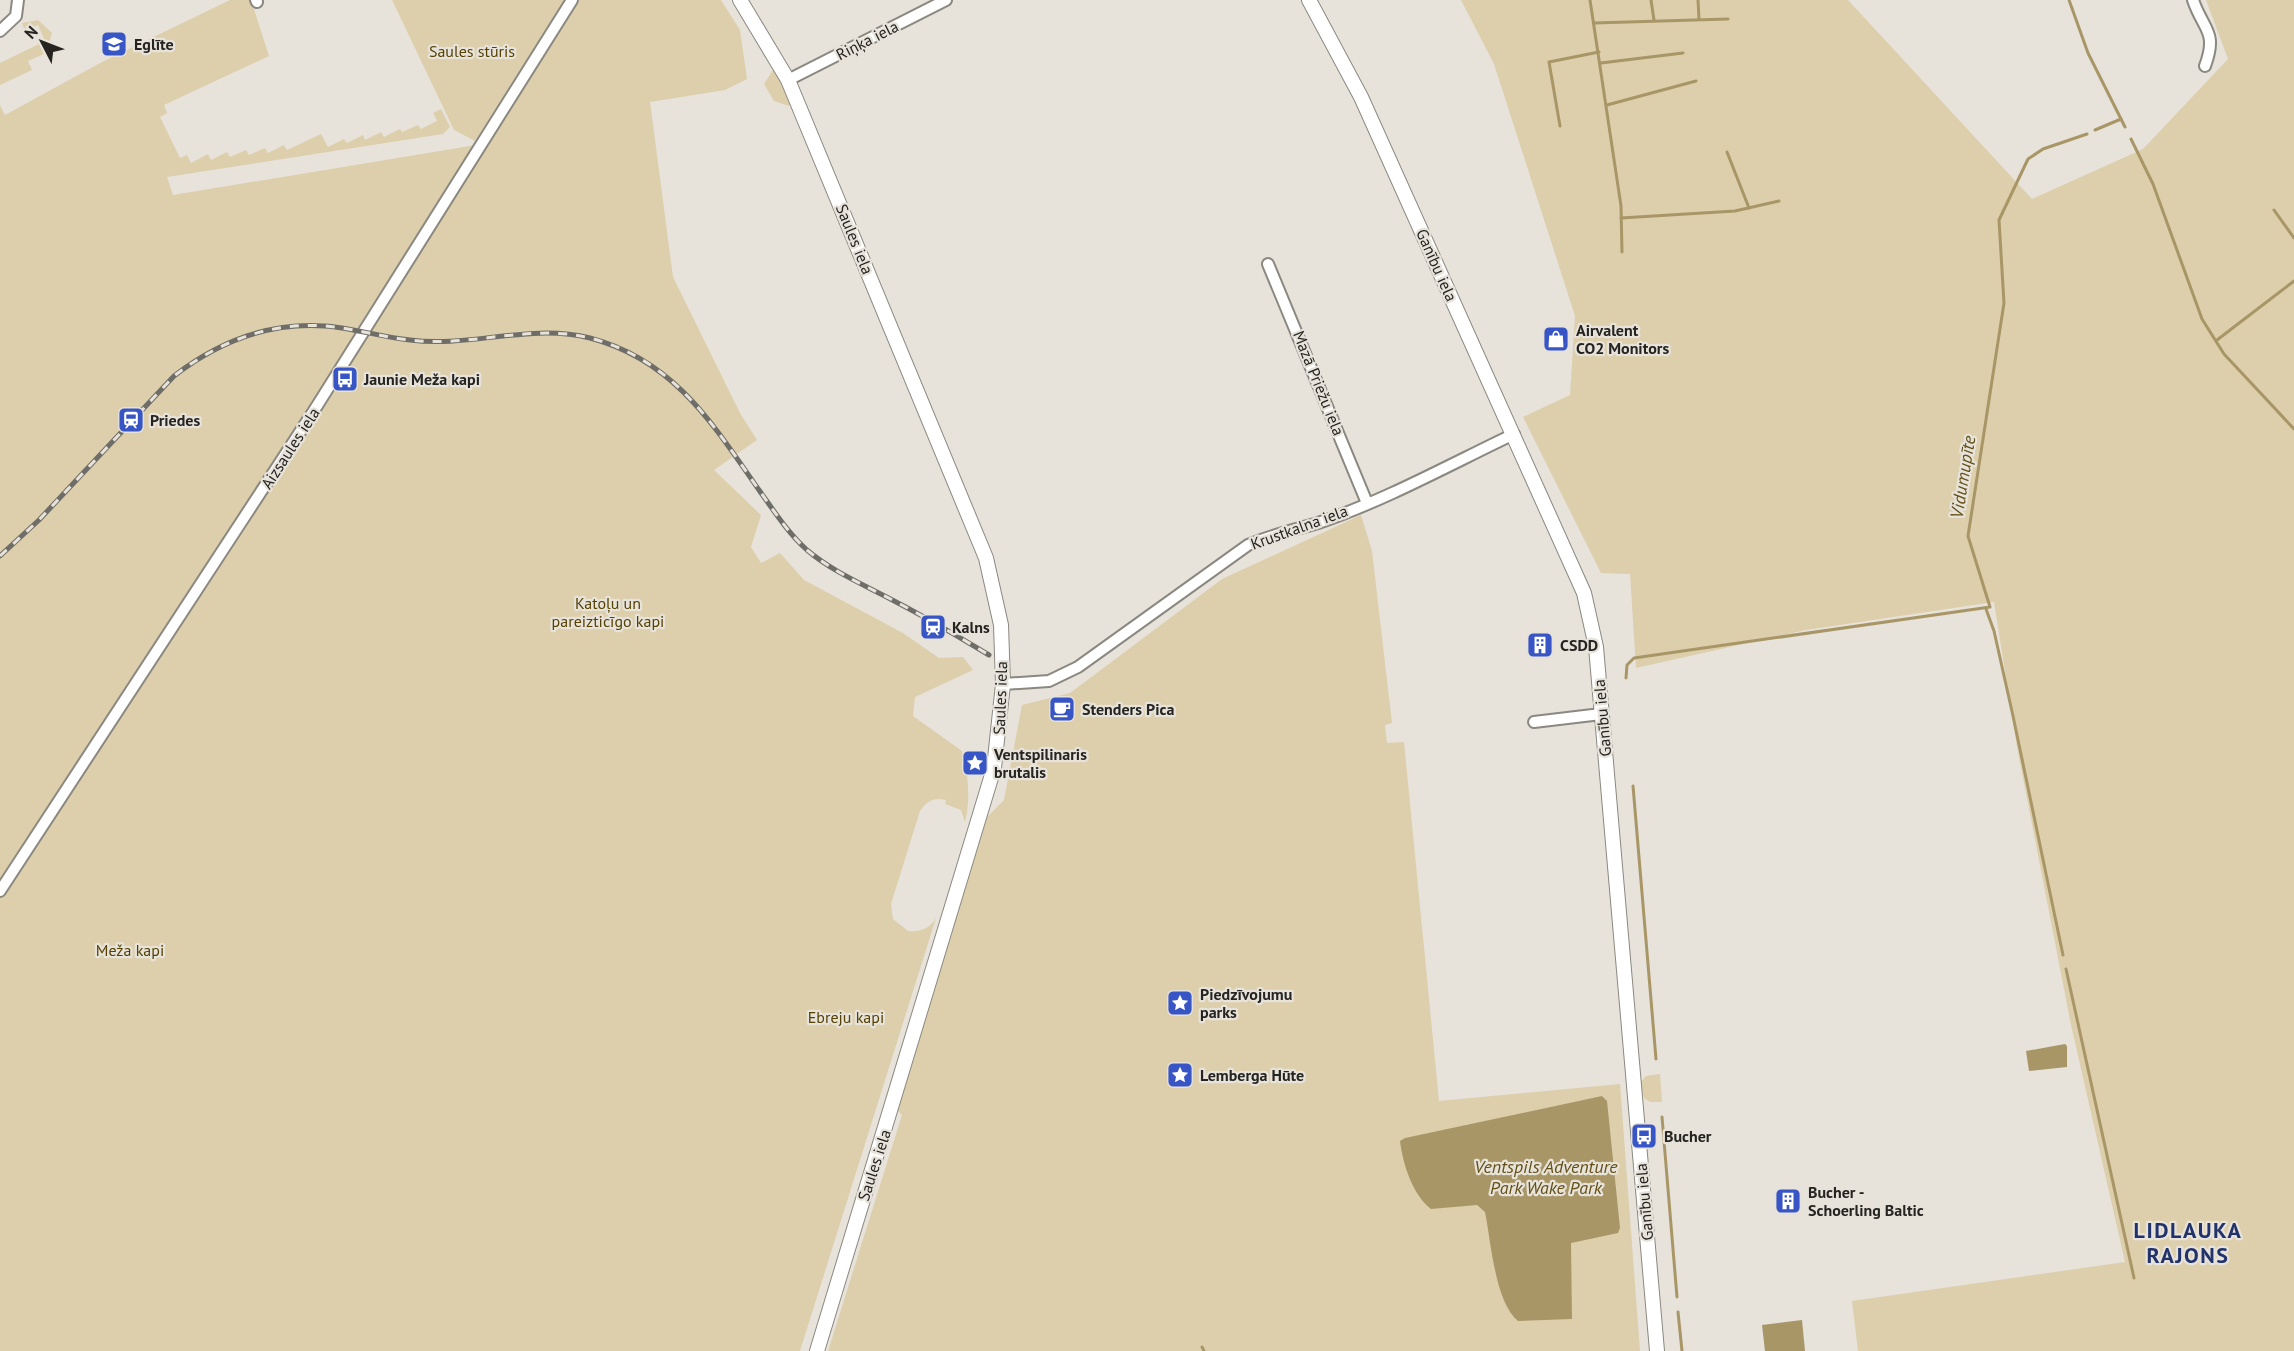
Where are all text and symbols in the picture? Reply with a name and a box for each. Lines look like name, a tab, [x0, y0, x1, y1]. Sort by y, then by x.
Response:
north arrow	[12, 12, 72, 72]
street label: Riņķa iela	[832, 16, 902, 64]
text: N	[20, 21, 42, 43]
school or university icon: Eglīte	[99, 29, 129, 59]
place label: Eglīte	[134, 34, 174, 54]
park label: Saules stūris	[429, 41, 515, 61]
street label: Saules iela	[832, 201, 878, 277]
street label: Ganību iela	[1412, 226, 1462, 304]
place label: Airvalent CO2 Monitors	[1576, 320, 1669, 358]
shop icon: Airvalent CO2 Monitors	[1541, 324, 1571, 354]
street label: Mazā Priežu iela	[1289, 328, 1349, 438]
bus stop icon: Jaunie Meža kapi	[330, 364, 360, 394]
place label: Jaunie Meža kapi	[363, 369, 480, 389]
street label: Aizsaules iela	[256, 404, 324, 492]
station icon: Priedes	[116, 405, 146, 435]
place label: Priedes	[150, 410, 200, 430]
water label: Vidumupīte	[1945, 433, 1980, 520]
street label: Krustkalna iela	[1248, 500, 1350, 554]
park label: Katoļu un pareizticīgo kapi	[552, 593, 664, 631]
station icon: Kalns	[918, 612, 948, 642]
place label: Kalns	[952, 617, 990, 637]
building icon: CSDD	[1525, 630, 1555, 660]
place label: CSDD	[1560, 635, 1598, 655]
street label: Saules iela	[989, 661, 1011, 735]
street label: Ganību iela	[1589, 679, 1615, 757]
cafe icon: Stenders Pica	[1047, 694, 1077, 724]
place label: Stenders Pica	[1082, 699, 1174, 719]
place label: Ventspilinaris brutalis	[993, 744, 1087, 782]
place icon: Ventspilinaris brutalis	[960, 748, 990, 778]
park label: Meža kapi	[96, 940, 164, 960]
place label: Piedzīvojumu parks	[1200, 984, 1292, 1022]
place icon: Piedzīvojumu parks	[1165, 988, 1195, 1018]
park label: Ebreju kapi	[808, 1007, 884, 1027]
place icon: Lemberga Hūte	[1165, 1060, 1195, 1090]
place label: Lemberga Hūte	[1200, 1065, 1304, 1085]
bus stop icon: Bucher	[1629, 1121, 1659, 1151]
place label: Bucher	[1664, 1126, 1712, 1146]
street label: Saules iela	[853, 1127, 895, 1203]
water label: Ventspils Adventure Park Wake Park	[1474, 1155, 1618, 1199]
street label: Ganību iela	[1631, 1163, 1657, 1241]
place label: Bucher - Schoerling Baltic	[1808, 1182, 1924, 1220]
building icon: Bucher - Schoerling Baltic	[1773, 1186, 1803, 1216]
district label: LIDLAUKA RAJONS	[2134, 1216, 2242, 1269]

